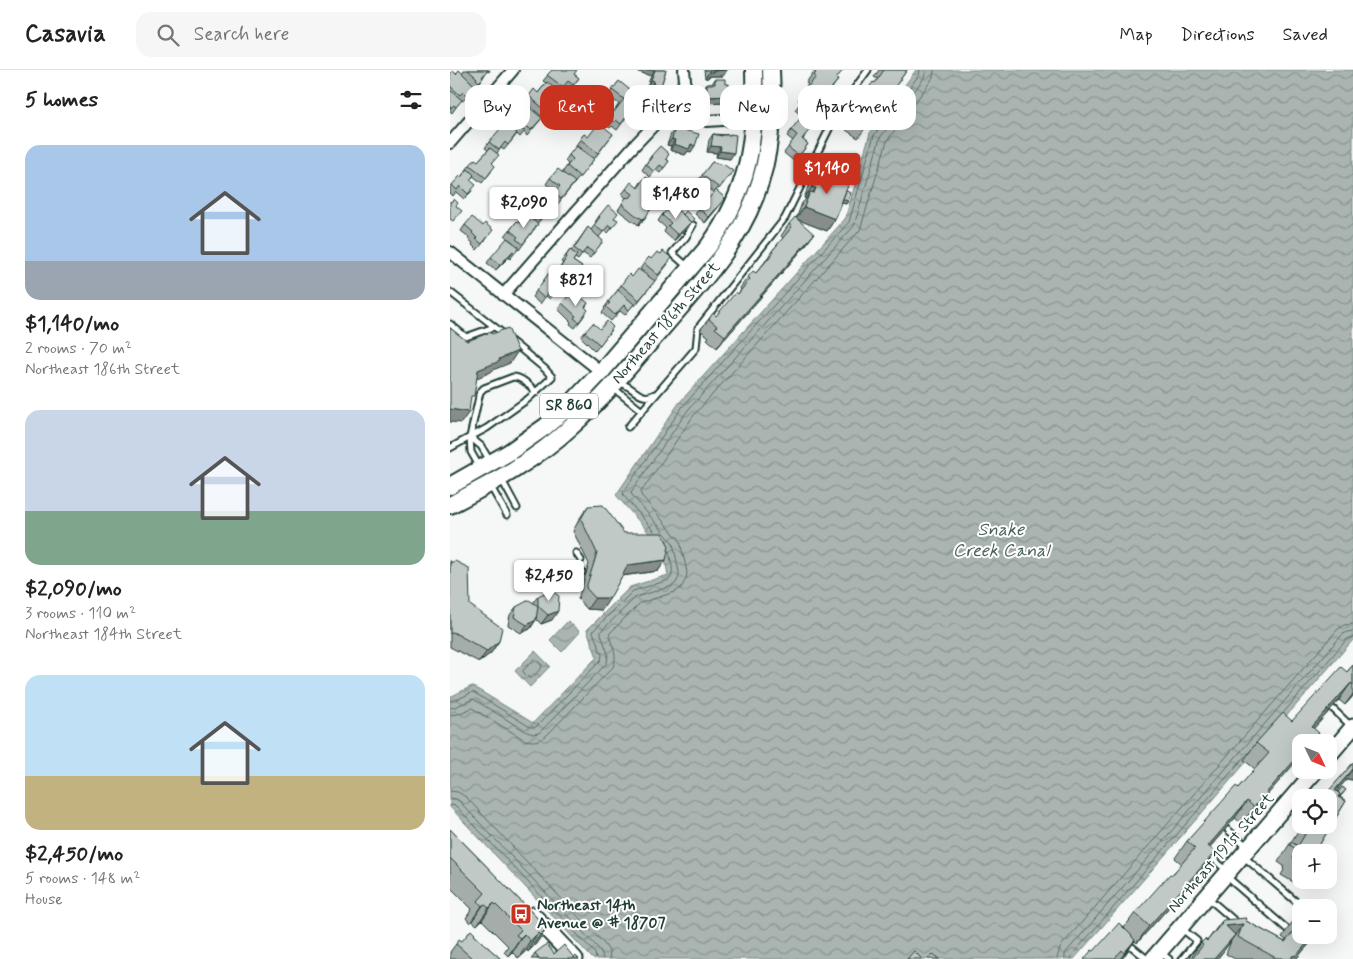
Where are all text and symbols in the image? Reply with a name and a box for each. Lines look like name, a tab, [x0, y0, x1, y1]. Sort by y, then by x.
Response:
search box	[136, 12, 486, 57]
text: Casavia	[25, 19, 106, 50]
icon: search	[154, 21, 182, 49]
text: Search here	[194, 22, 289, 47]
text: Map	[1120, 23, 1153, 47]
text: Directions	[1181, 23, 1255, 47]
text: Saved	[1283, 23, 1328, 47]
chip: Buy	[465, 85, 530, 130]
chip: Rent	[540, 85, 614, 130]
chip: Filters	[624, 85, 710, 130]
chip: New	[720, 85, 788, 130]
chip: Apartment	[798, 85, 916, 130]
text: 5 homes	[25, 86, 98, 114]
icon: filters	[397, 86, 425, 114]
pin: $1,140	[786, 152, 868, 195]
text: $1,140	[804, 158, 850, 179]
icon: home	[180, 178, 270, 268]
pin: $1,480	[635, 178, 717, 220]
text: $1,480	[652, 183, 700, 204]
pin: $2,090	[483, 186, 565, 229]
text: $2,090	[500, 192, 548, 213]
street label: Northeast 186th Street	[607, 257, 725, 388]
pin: $821	[546, 264, 606, 307]
text: $821	[559, 270, 593, 291]
text: $1,140/mo	[25, 310, 119, 338]
text: 2 rooms · 70 m²	[25, 338, 132, 359]
text: Northeast 186th Street	[25, 359, 180, 380]
road number: SR 860	[540, 394, 598, 418]
icon: home	[180, 443, 270, 533]
water label: Snake Creek Canal	[953, 518, 1052, 563]
pin: $2,450	[508, 560, 590, 602]
text: $2,450	[525, 565, 573, 586]
text: $2,090/mo	[25, 575, 122, 603]
text: 3 rooms · 110 m²	[25, 603, 136, 624]
text: Northeast 184th Street	[25, 624, 182, 645]
icon: home	[180, 708, 270, 798]
north arrow	[1292, 734, 1338, 779]
map controls	[1292, 734, 1337, 944]
street label: Northeast 191st Street	[1163, 788, 1279, 917]
button: locate	[1292, 789, 1337, 834]
text: $2,450/mo	[25, 840, 123, 868]
button: +	[1292, 844, 1337, 889]
text: 5 rooms · 148 m²	[25, 868, 140, 889]
text: House	[25, 889, 63, 910]
place label: Northeast 14th Avenue @ # 18707	[537, 895, 665, 934]
button: −	[1292, 899, 1337, 944]
bus stop icon: Northeast 14th Avenue @ # 18707	[509, 902, 533, 926]

